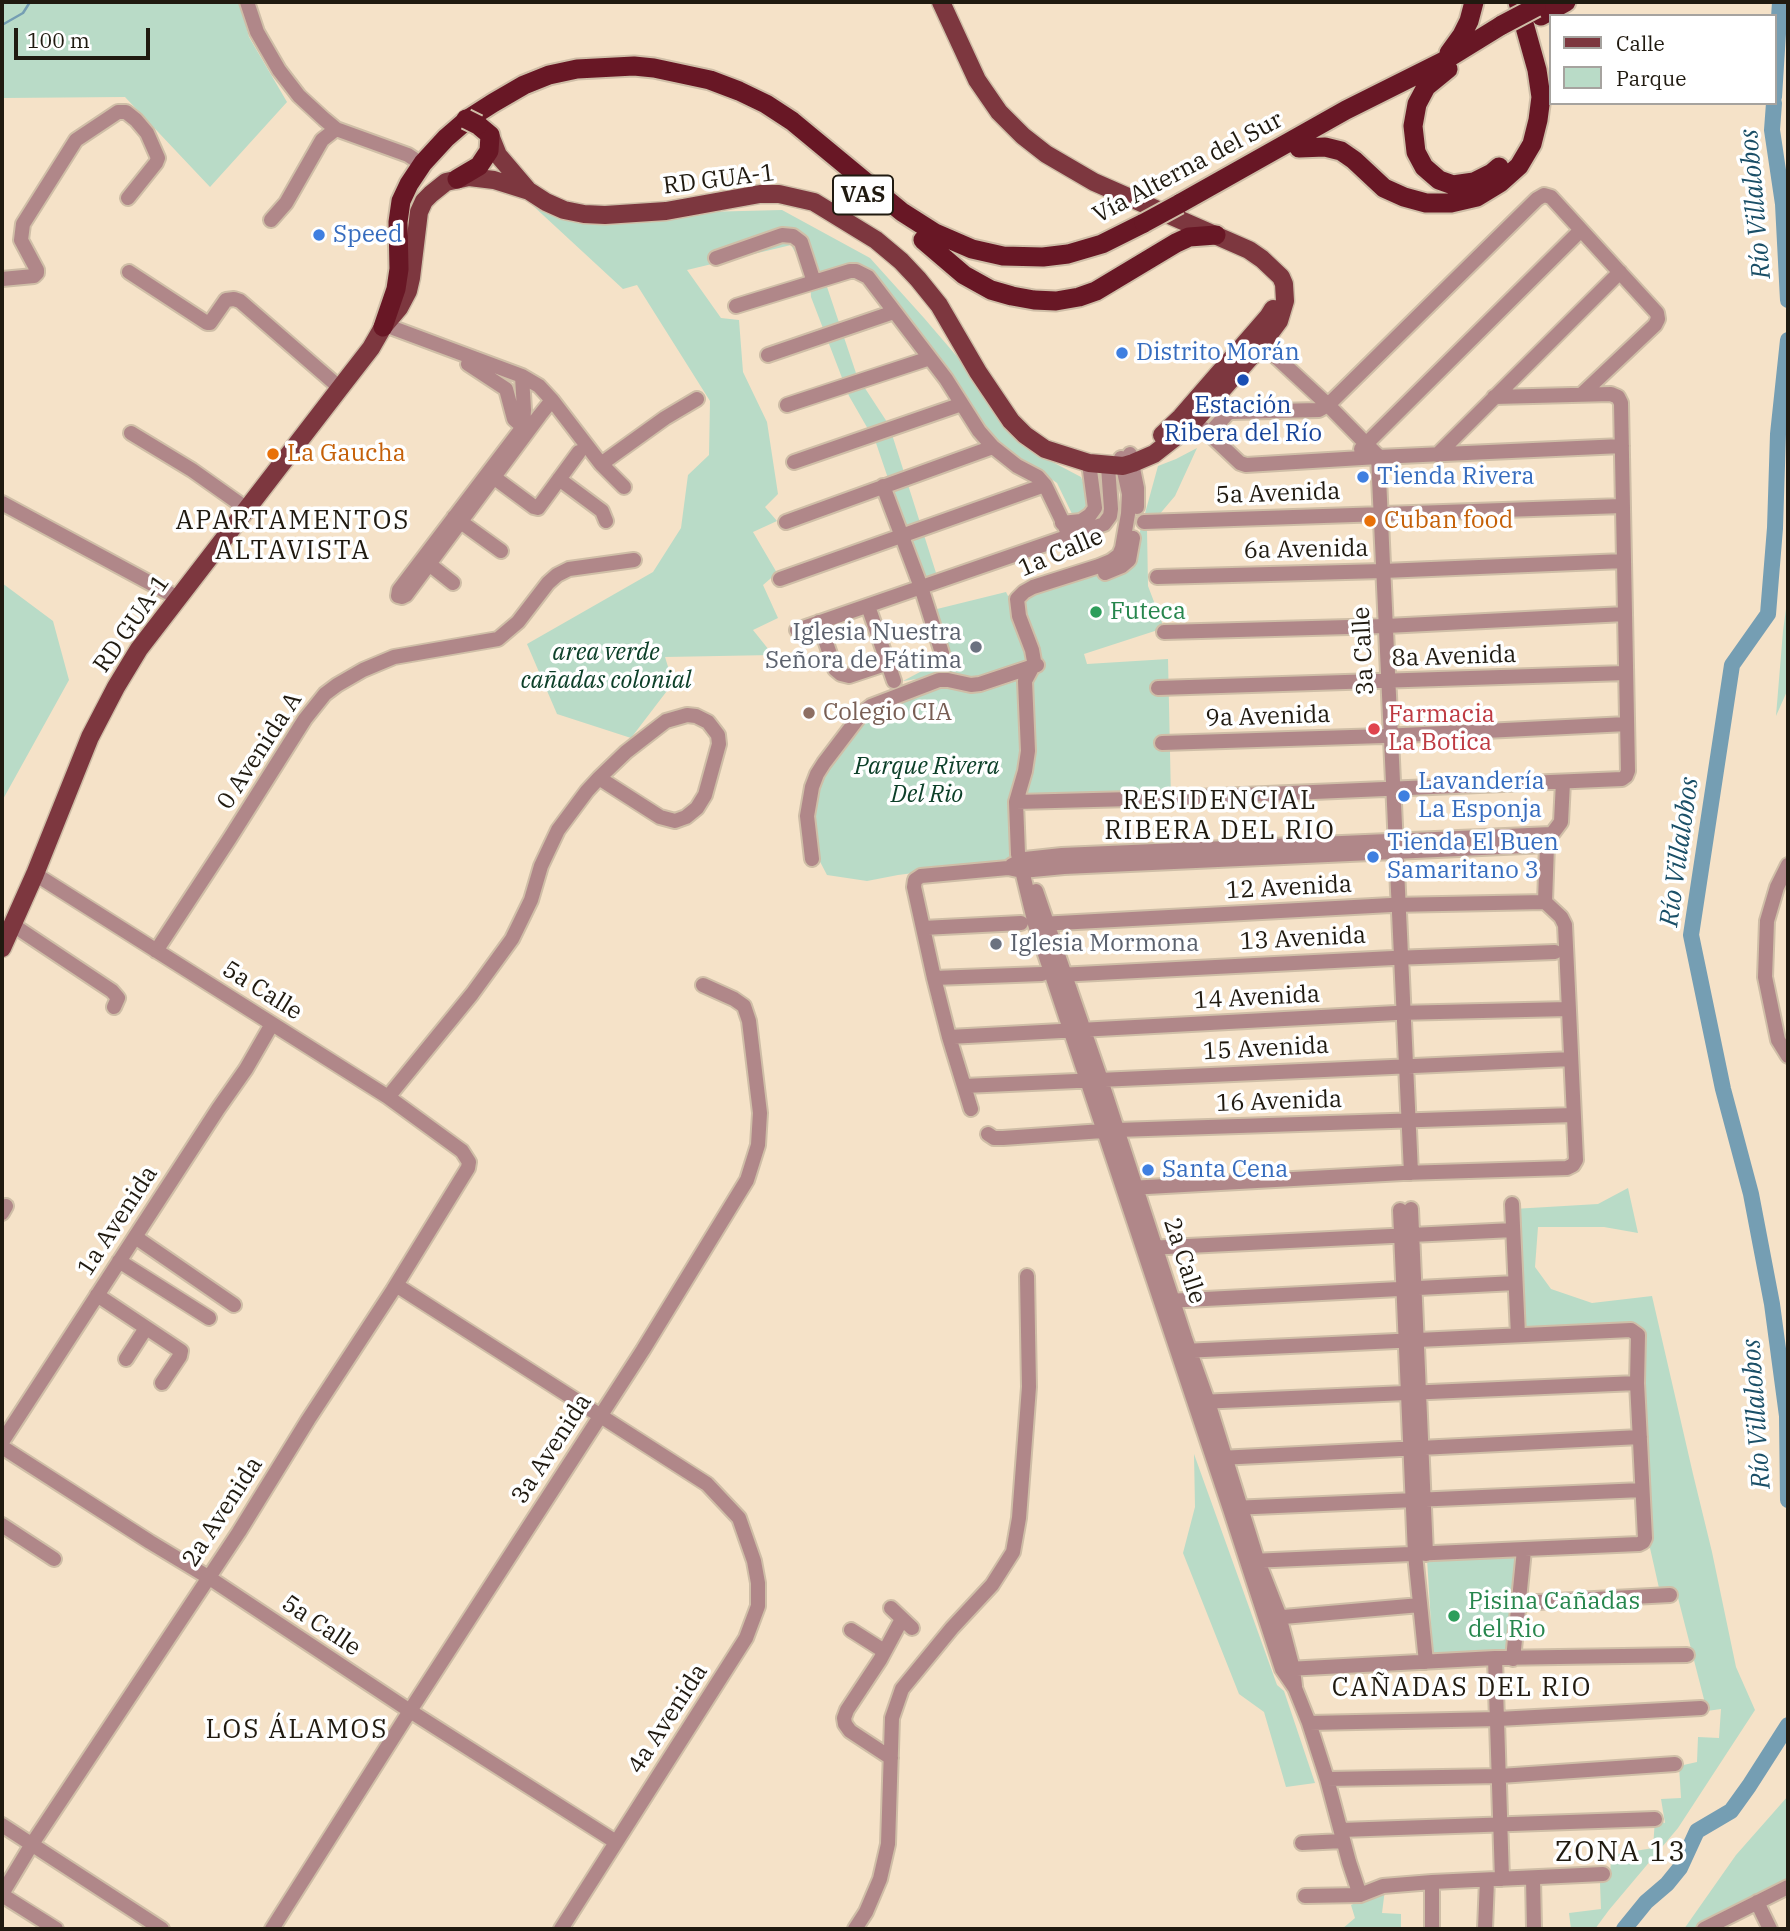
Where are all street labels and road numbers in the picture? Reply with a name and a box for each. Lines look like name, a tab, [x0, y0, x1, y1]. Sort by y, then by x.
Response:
street label: Vía Alterna del Sur	[1088, 106, 1288, 230]
street label: RD GUA-1	[661, 159, 777, 201]
road number: VAS	[833, 176, 893, 214]
street label: 5a Avenida	[1215, 477, 1341, 511]
street label: 1a Calle	[1015, 522, 1107, 584]
street label: 6a Avenida	[1243, 535, 1369, 565]
street label: RD GUA-1	[88, 570, 176, 678]
street label: 3a Calle	[1347, 606, 1381, 696]
street label: 8a Avenida	[1391, 640, 1517, 674]
street label: 0 Avenida A	[211, 687, 309, 815]
street label: 9a Avenida	[1205, 700, 1331, 734]
street label: 12 Avenida	[1225, 870, 1353, 906]
street label: 13 Avenida	[1239, 921, 1367, 957]
street label: 5a Calle	[217, 955, 307, 1027]
street label: 14 Avenida	[1193, 980, 1321, 1016]
street label: 15 Avenida	[1202, 1031, 1330, 1067]
street label: 16 Avenida	[1215, 1085, 1343, 1119]
street label: 1a Avenida	[72, 1161, 164, 1281]
street label: 2a Calle	[1157, 1214, 1211, 1308]
street label: 3a Avenida	[506, 1389, 598, 1509]
street label: 2a Avenida	[177, 1452, 269, 1572]
street label: 5a Calle	[276, 1589, 366, 1663]
street label: 4a Avenida	[622, 1659, 714, 1779]

